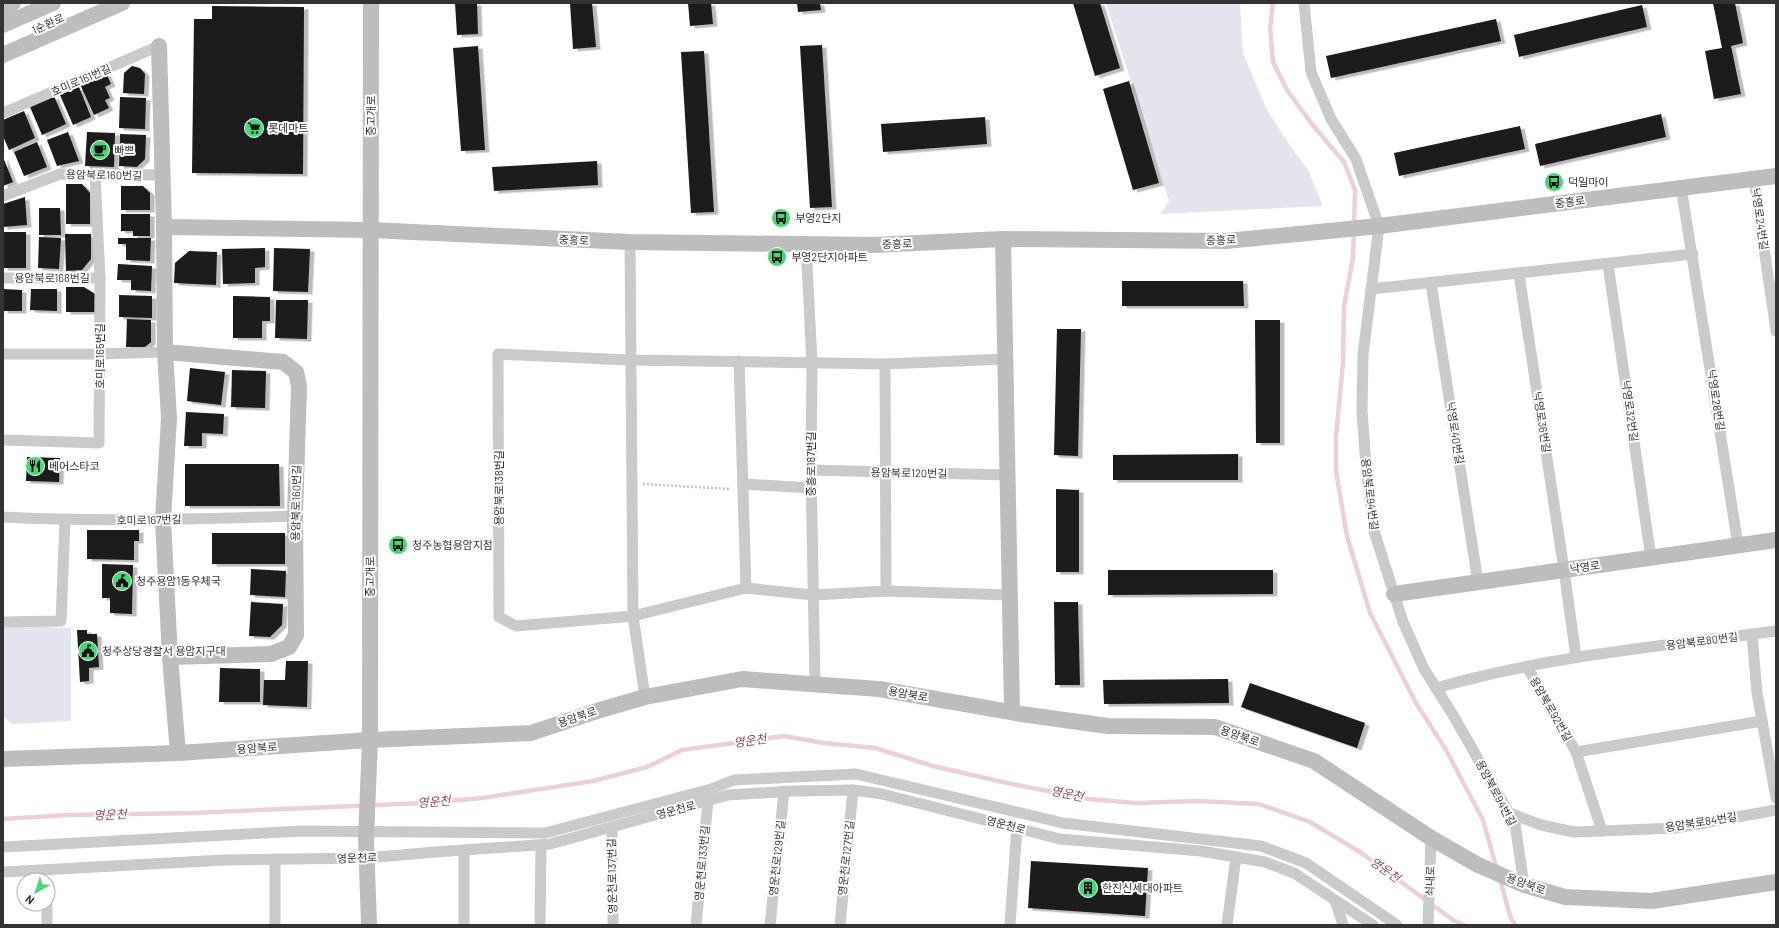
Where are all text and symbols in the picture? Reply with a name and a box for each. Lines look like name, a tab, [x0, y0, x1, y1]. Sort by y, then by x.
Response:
street label: 1순환로	[30, 11, 66, 36]
street label: 호미로161번길	[49, 61, 113, 98]
street label: 중고개로	[364, 96, 377, 136]
supermarket icon: 롯데마트	[243, 117, 265, 139]
place label: 롯데마트	[268, 121, 308, 134]
cafe icon: 빠쁘	[89, 139, 111, 161]
place label: 빠쁘	[114, 143, 134, 156]
street label: 용암북로160번길	[66, 167, 142, 182]
bus stop icon: 덕일마이	[1543, 171, 1565, 193]
place label: 덕일마이	[1568, 175, 1608, 188]
street label: 낙영로24번길	[1750, 187, 1771, 251]
street label: 중흥로	[1554, 193, 1586, 210]
bus stop icon: 부영2단지	[770, 207, 792, 229]
place label: 부영2단지	[795, 211, 841, 224]
street label: 중흥로	[559, 232, 590, 247]
street label: 중흥로	[1206, 232, 1236, 247]
street label: 중흥로	[882, 236, 912, 251]
bus stop icon: 부영2단지아파트	[766, 246, 788, 268]
place label: 부영2단지아파트	[791, 250, 868, 263]
street label: 용암북로168번길	[14, 271, 90, 284]
street label: 호미로165번길	[93, 323, 106, 389]
street label: 낙영로28번길	[1705, 368, 1728, 432]
street label: 낙영로32번길	[1620, 379, 1641, 443]
street label: 낙영로36번길	[1531, 390, 1554, 454]
street label: 낙영로40번길	[1444, 401, 1467, 465]
street label: 중흥로187번길	[804, 431, 817, 497]
street label: 용암북로138번길	[492, 450, 505, 526]
restaurant icon: 베어스타코	[24, 455, 46, 477]
street label: 용암북로94번길	[1360, 457, 1381, 531]
place label: 베어스타코	[49, 459, 100, 472]
street label: 용암북로160번길	[288, 465, 303, 541]
street label: 용암북로120번길	[871, 465, 947, 480]
street label: 호미로167번길	[116, 512, 182, 527]
bus stop icon: 청주농협용암지점	[387, 534, 409, 556]
place label: 청주농협용암지점	[412, 538, 493, 551]
street label: 중고개로	[363, 557, 376, 597]
street label: 낙영로	[1569, 558, 1601, 575]
public building icon: 청주용암1동우체국	[111, 570, 133, 592]
place label: 청주용암1동우체국	[136, 574, 221, 587]
street label: 용암북로80번길	[1665, 630, 1739, 651]
public building icon: 청주상당경찰서 용암지구대	[77, 640, 99, 662]
place label: 청주상당경찰서 용암지구대	[102, 644, 226, 657]
street label: 용암북로92번길	[1528, 674, 1575, 743]
street label: 용암북로	[887, 684, 929, 703]
street label: 용암북로	[556, 704, 598, 729]
street label: 용암북로	[1219, 723, 1261, 748]
water label: 영운천	[732, 731, 769, 749]
street label: 용암북로	[236, 740, 278, 755]
street label: 용암북로94번길	[1474, 758, 1519, 828]
water label: 영운천	[1050, 783, 1087, 804]
water label: 영운천	[417, 793, 453, 809]
street label: 영운천로	[655, 798, 697, 821]
water label: 영운천	[93, 806, 129, 822]
street label: 용암북로84번길	[1664, 809, 1738, 834]
street label: 영운천로	[985, 813, 1027, 836]
street label: 영운천로129번길	[766, 819, 787, 897]
street label: 영운천로127번길	[835, 820, 856, 896]
street label: 영운천로133번길	[692, 825, 711, 901]
street label: 영운천로137번길	[604, 838, 619, 914]
street label: 영운천로	[337, 850, 377, 865]
water label: 영운천	[1368, 854, 1405, 886]
street label: 쇠내로	[1422, 866, 1437, 896]
street label: 용암북로	[1505, 870, 1547, 897]
north arrow	[16, 872, 56, 912]
building icon: 한진신세대아파트	[1077, 877, 1099, 899]
place label: 한진신세대아파트	[1102, 881, 1183, 894]
text: N	[22, 893, 36, 908]

